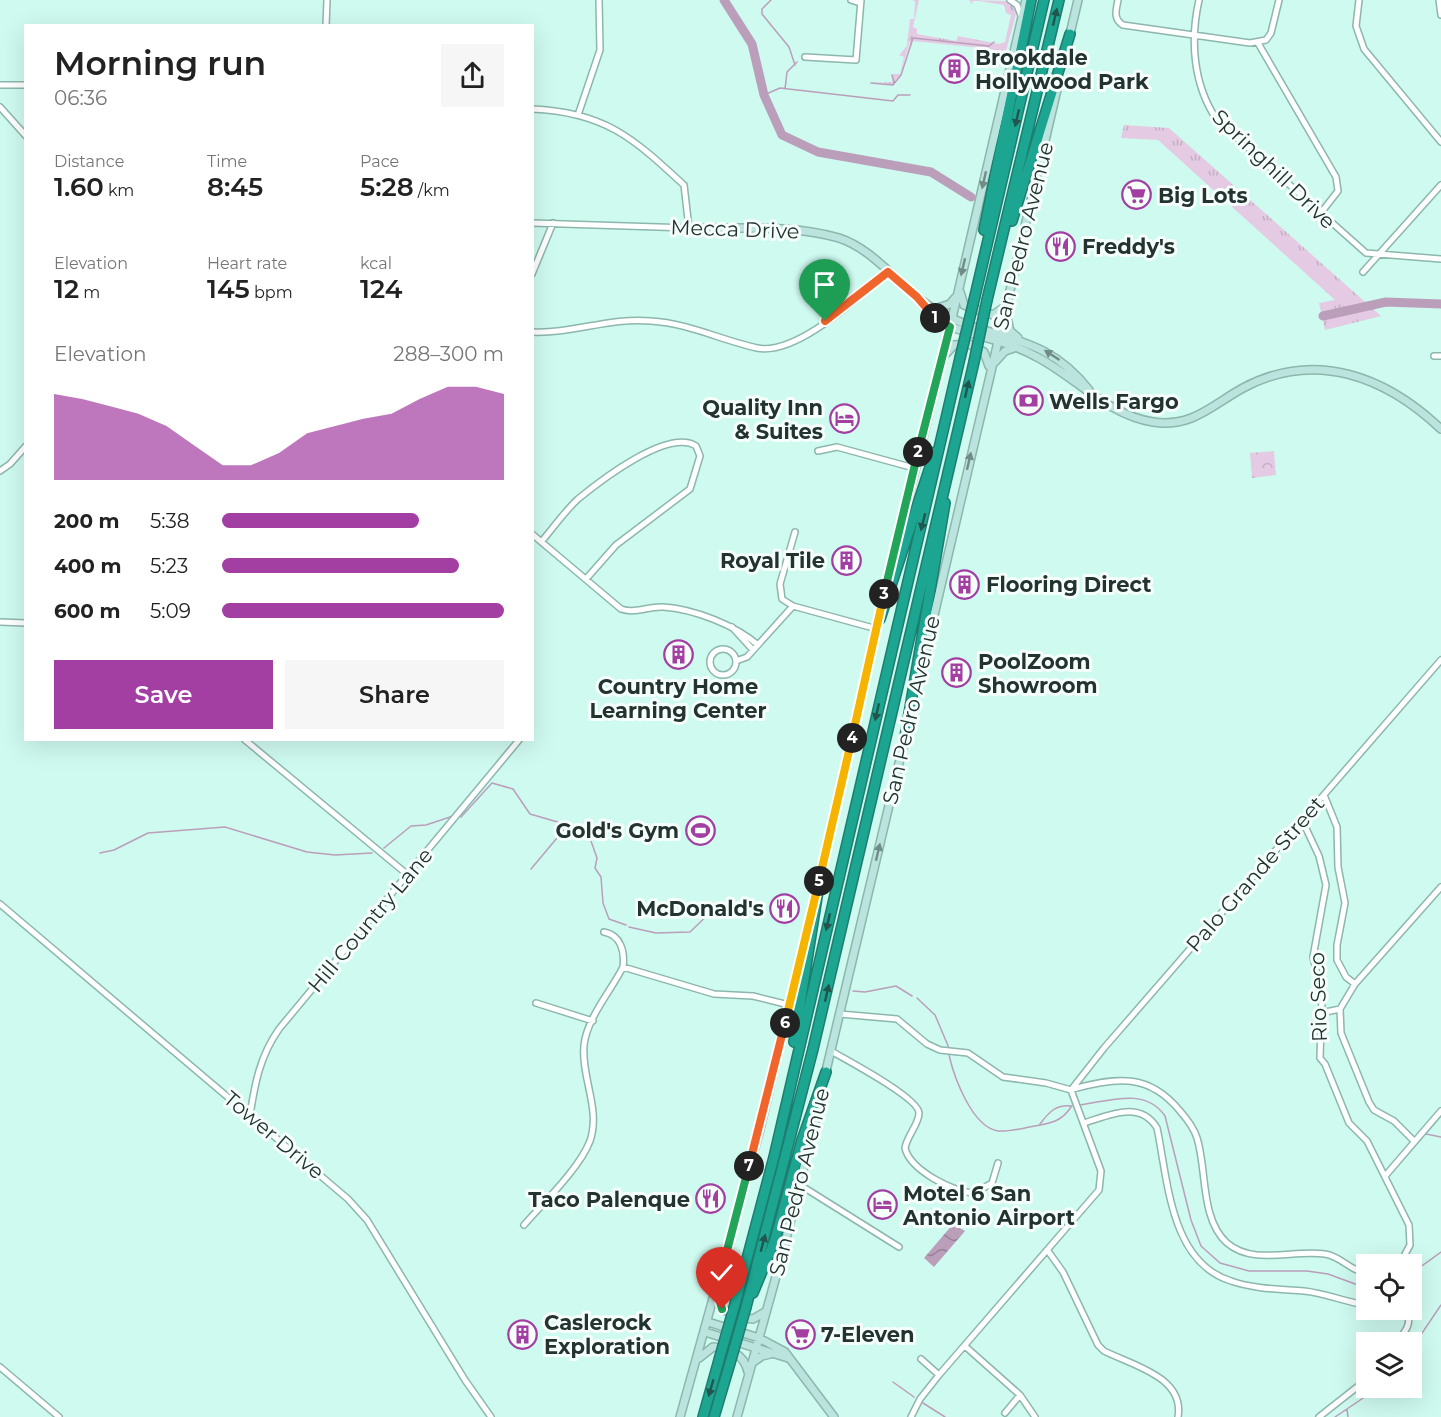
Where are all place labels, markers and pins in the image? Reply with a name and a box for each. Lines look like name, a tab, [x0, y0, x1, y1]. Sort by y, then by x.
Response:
place label: Brookdale Hollywood Park	[975, 45, 1149, 94]
building icon: Brookdale Hollywood Park	[938, 53, 970, 85]
supermarket icon: Big Lots	[1121, 179, 1153, 211]
place label: Big Lots	[1158, 183, 1248, 208]
restaurant icon: Freddy's	[1045, 230, 1077, 262]
place label: Freddy's	[1082, 234, 1175, 259]
pin	[799, 259, 850, 321]
pin: 1	[920, 303, 950, 333]
bank icon: Wells Fargo	[1012, 385, 1044, 417]
place label: Wells Fargo	[1049, 389, 1179, 414]
place label: Quality Inn & Suites	[702, 395, 823, 444]
hotel icon: Quality Inn & Suites	[828, 403, 860, 435]
pin: 2	[903, 437, 933, 467]
building icon: Royal Tile	[830, 544, 862, 576]
place label: Royal Tile	[720, 548, 825, 573]
building icon: Flooring Direct	[949, 568, 981, 600]
place label: Flooring Direct	[986, 572, 1151, 597]
pin: 3	[869, 579, 899, 609]
building icon: Country Home Learning Center	[662, 639, 694, 671]
place label: PoolZoom Showroom	[978, 649, 1098, 698]
building icon: PoolZoom Showroom	[941, 657, 973, 689]
place label: Country Home Learning Center	[589, 674, 767, 723]
pin: 4	[837, 723, 867, 753]
sports icon: Gold's Gym	[684, 814, 716, 846]
place label: Gold's Gym	[555, 818, 679, 843]
pin: 5	[804, 866, 834, 896]
restaurant icon: McDonald's	[769, 892, 801, 924]
place label: McDonald's	[636, 896, 764, 921]
pin: 6	[770, 1008, 800, 1038]
pin: 7	[734, 1151, 764, 1181]
place label: Motel 6 San Antonio Airport	[902, 1181, 1075, 1230]
restaurant icon: Taco Palenque	[695, 1183, 727, 1215]
place label: Taco Palenque	[528, 1187, 690, 1212]
hotel icon: Motel 6 San Antonio Airport	[866, 1189, 898, 1221]
pin	[696, 1247, 747, 1309]
place label: Caslerock Exploration	[544, 1310, 670, 1359]
building icon: Caslerock Exploration	[507, 1318, 539, 1350]
supermarket icon: 7-Eleven	[784, 1318, 816, 1350]
place label: 7-Eleven	[821, 1322, 915, 1347]

